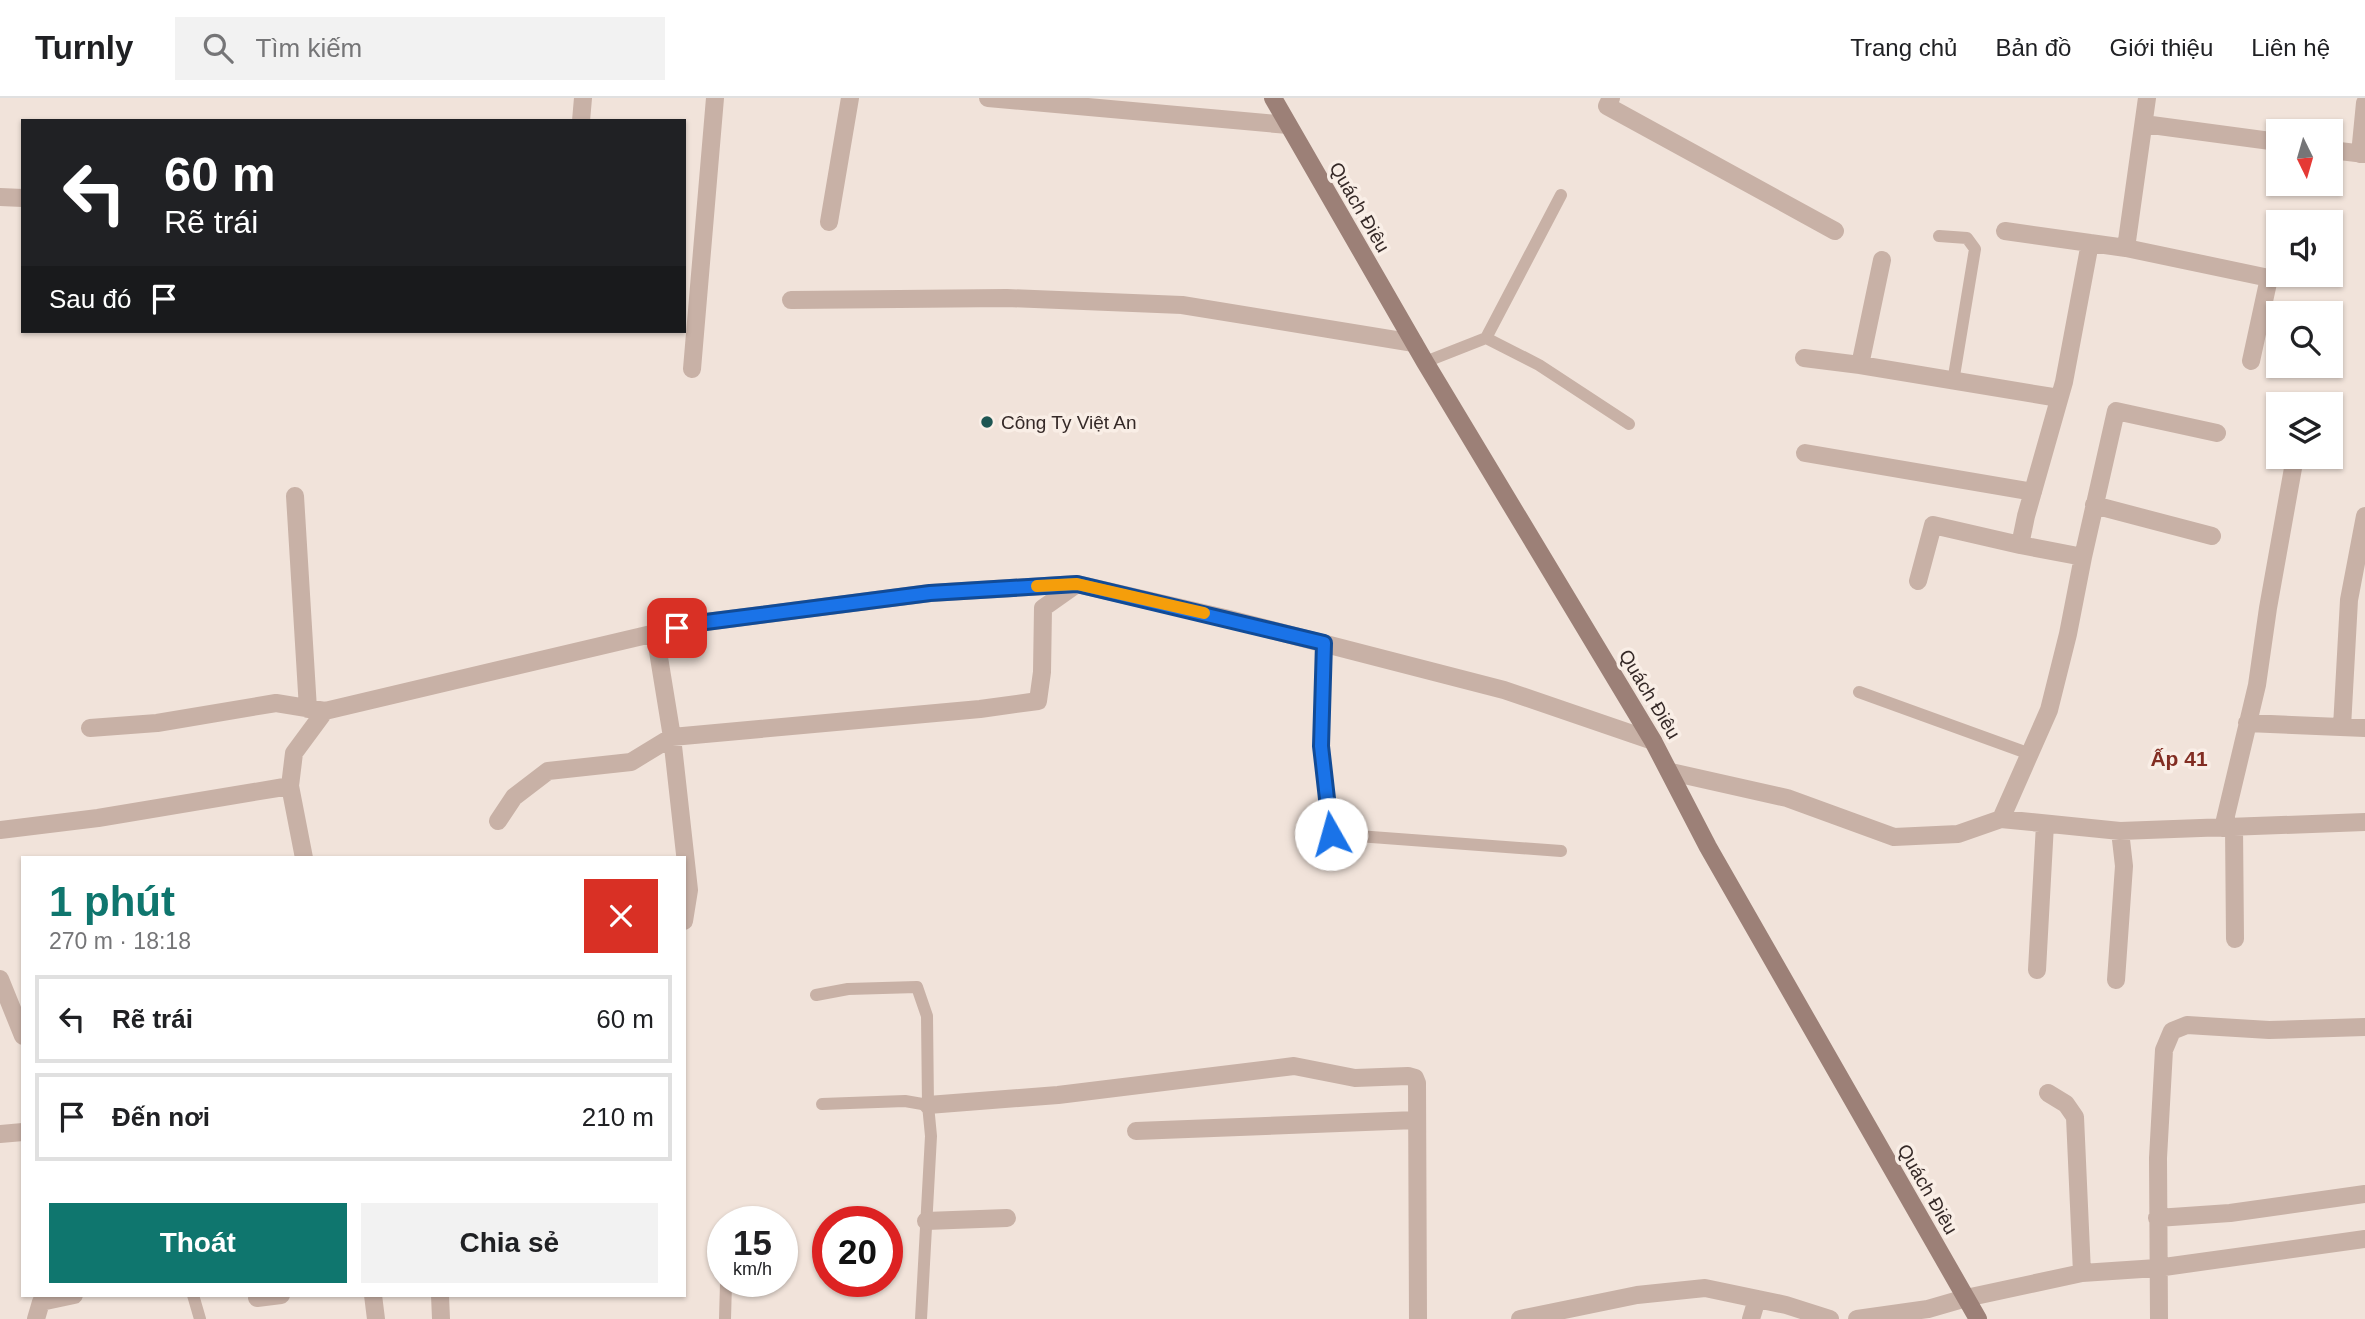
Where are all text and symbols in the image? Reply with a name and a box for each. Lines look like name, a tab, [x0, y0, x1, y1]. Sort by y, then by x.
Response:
search box	[175, 17, 665, 80]
text: Turnly	[35, 29, 133, 66]
icon: search	[199, 29, 237, 67]
text: Tìm kiếm	[255, 33, 362, 63]
text: Trang chủ	[1850, 34, 1957, 61]
text: Bản đồ	[1995, 34, 2071, 61]
text: Giới thiệu	[2109, 34, 2213, 61]
text: Liên hệ	[2251, 34, 2330, 61]
north arrow	[2266, 119, 2343, 196]
map controls	[2266, 119, 2343, 469]
icon: left	[49, 147, 140, 238]
text: 60 m	[164, 147, 276, 201]
street label: Quách Điêu	[1325, 159, 1394, 256]
text: Rẽ trái	[164, 204, 258, 240]
button: sound	[2266, 210, 2343, 287]
icon: arrive	[145, 280, 183, 318]
text: Sau đó	[49, 284, 131, 314]
button: search	[2266, 301, 2343, 378]
button: layers	[2266, 392, 2343, 469]
place label: Công Ty Việt An	[1001, 412, 1137, 433]
marker: Công Ty Việt An	[979, 414, 995, 430]
pin	[647, 598, 707, 658]
icon: arrive	[658, 609, 696, 647]
street label: Quách Điêu	[1615, 646, 1684, 743]
district label: Ấp 41	[2150, 747, 2208, 770]
position arrow	[1294, 797, 1368, 871]
text: 1 phút	[49, 878, 175, 925]
button: close	[584, 879, 658, 953]
text: 270 m · 18:18	[49, 928, 191, 954]
icon: left	[53, 1000, 91, 1038]
text: Rẽ trái	[112, 1004, 193, 1034]
text: 60 m	[596, 1004, 654, 1034]
icon: arrive	[53, 1098, 91, 1136]
text: Đến nơi	[112, 1102, 210, 1132]
text: 210 m	[582, 1102, 654, 1132]
street label: Quách Điêu	[1893, 1141, 1962, 1238]
button: Thoát	[49, 1203, 347, 1283]
button: Chia sẻ	[361, 1203, 658, 1283]
speed limit sign: 20	[812, 1206, 903, 1297]
text: 15	[733, 1223, 772, 1262]
text: km/h	[733, 1259, 772, 1279]

